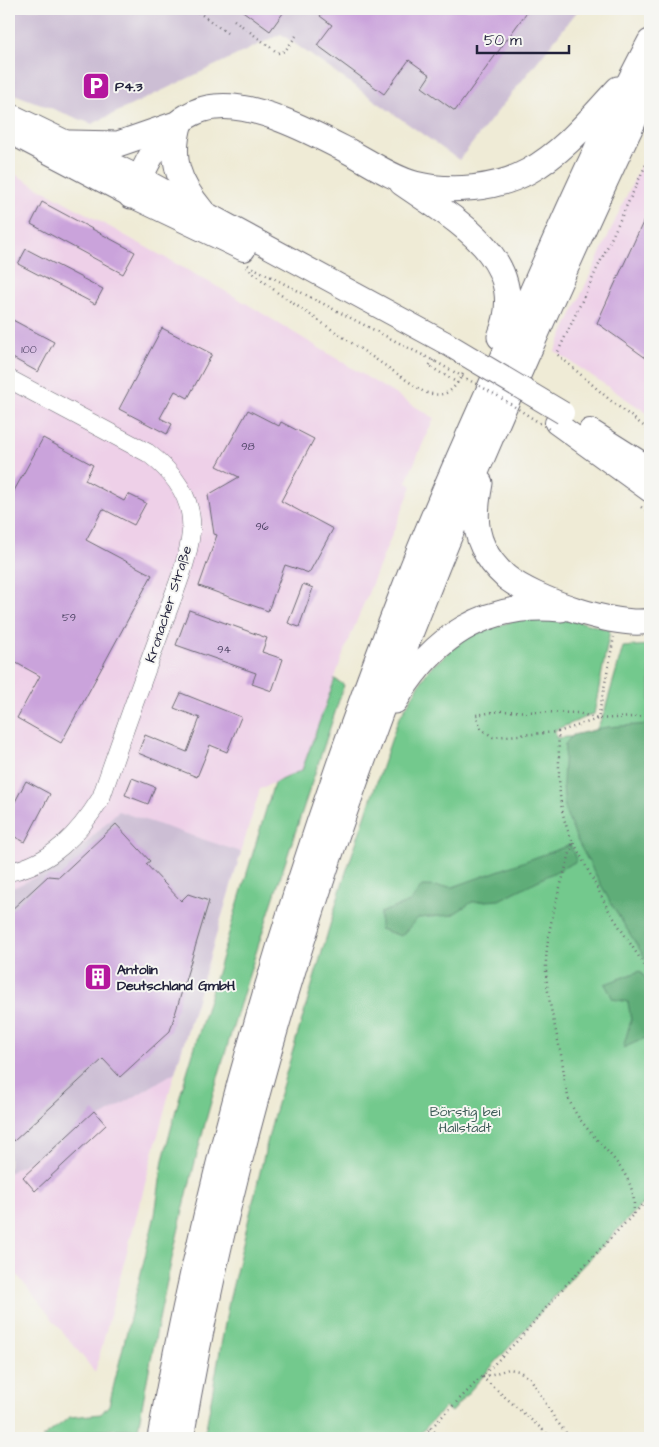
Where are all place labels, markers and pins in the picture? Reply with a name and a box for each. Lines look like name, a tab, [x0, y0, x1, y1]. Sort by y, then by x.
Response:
parking icon: P4.3	[81, 71, 111, 101]
place label: P4.3	[115, 77, 143, 97]
place label: Antolin Deutschland GmbH	[117, 960, 236, 996]
building icon: Antolin Deutschland GmbH	[83, 962, 113, 992]

